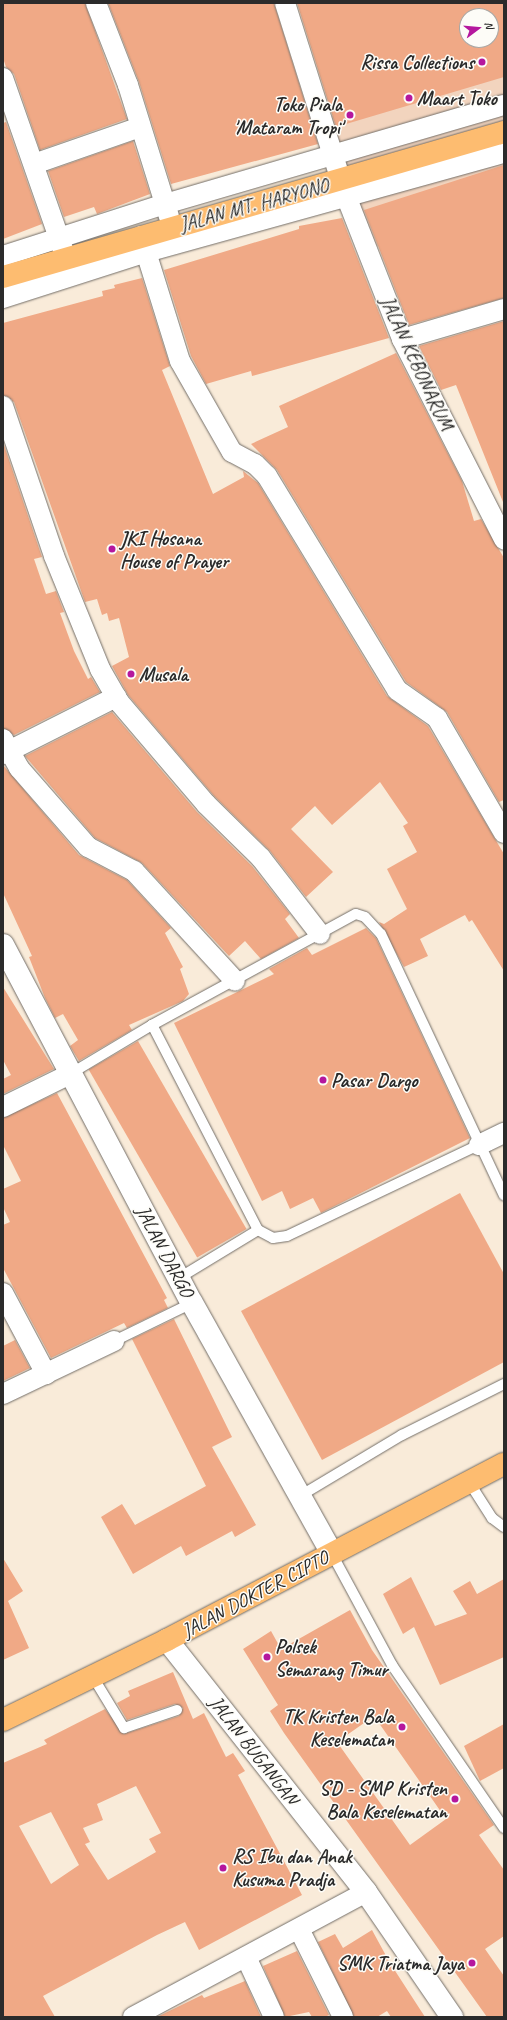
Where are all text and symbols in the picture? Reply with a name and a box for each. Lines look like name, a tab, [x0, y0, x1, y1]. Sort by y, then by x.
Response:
north arrow	[459, 8, 499, 48]
text: N	[482, 20, 497, 30]
place label: Rissa Collections	[360, 50, 474, 74]
marker: Rissa Collections	[477, 57, 487, 67]
place label: Maart Toko	[417, 86, 497, 110]
place label: Toko Piala 'Mataram Tropi'	[234, 92, 342, 139]
marker: Maart Toko	[404, 93, 414, 103]
marker: Toko Piala 'Mataram Tropi'	[345, 110, 355, 120]
street label: JALAN MT. HARYONO	[177, 174, 331, 236]
street label: JALAN KEBONARUM	[375, 292, 459, 434]
place label: JKI Hosana House of Prayer	[120, 526, 229, 573]
marker: JKI Hosana House of Prayer	[107, 544, 117, 554]
place label: Musala	[139, 662, 188, 686]
marker: Musala	[126, 669, 136, 679]
place label: Pasar Dargo	[331, 1068, 418, 1092]
marker: Pasar Dargo	[318, 1075, 328, 1085]
street label: JALAN DARGO	[131, 1201, 199, 1301]
street label: JALAN DOKTER CIPTO	[178, 1545, 332, 1643]
place label: Polsek Semarang Timur	[275, 1634, 387, 1681]
marker: Polsek Semarang Timur	[262, 1652, 272, 1662]
street label: JALAN BUGANGAN	[204, 1691, 304, 1809]
place label: TK Kristen Bala Keselematan	[283, 1704, 394, 1751]
marker: TK Kristen Bala Keselematan	[397, 1722, 407, 1732]
place label: SD - SMP Kristen Bala Keselematan	[319, 1776, 447, 1823]
marker: SD - SMP Kristen Bala Keselematan	[450, 1794, 460, 1804]
place label: RS Ibu dan Anak Kusuma Pradja	[232, 1844, 353, 1891]
marker: RS Ibu dan Anak Kusuma Pradja	[217, 1862, 229, 1874]
place label: SMK Triatma Jaya	[337, 1951, 464, 1975]
marker: SMK Triatma Jaya	[467, 1958, 477, 1968]

